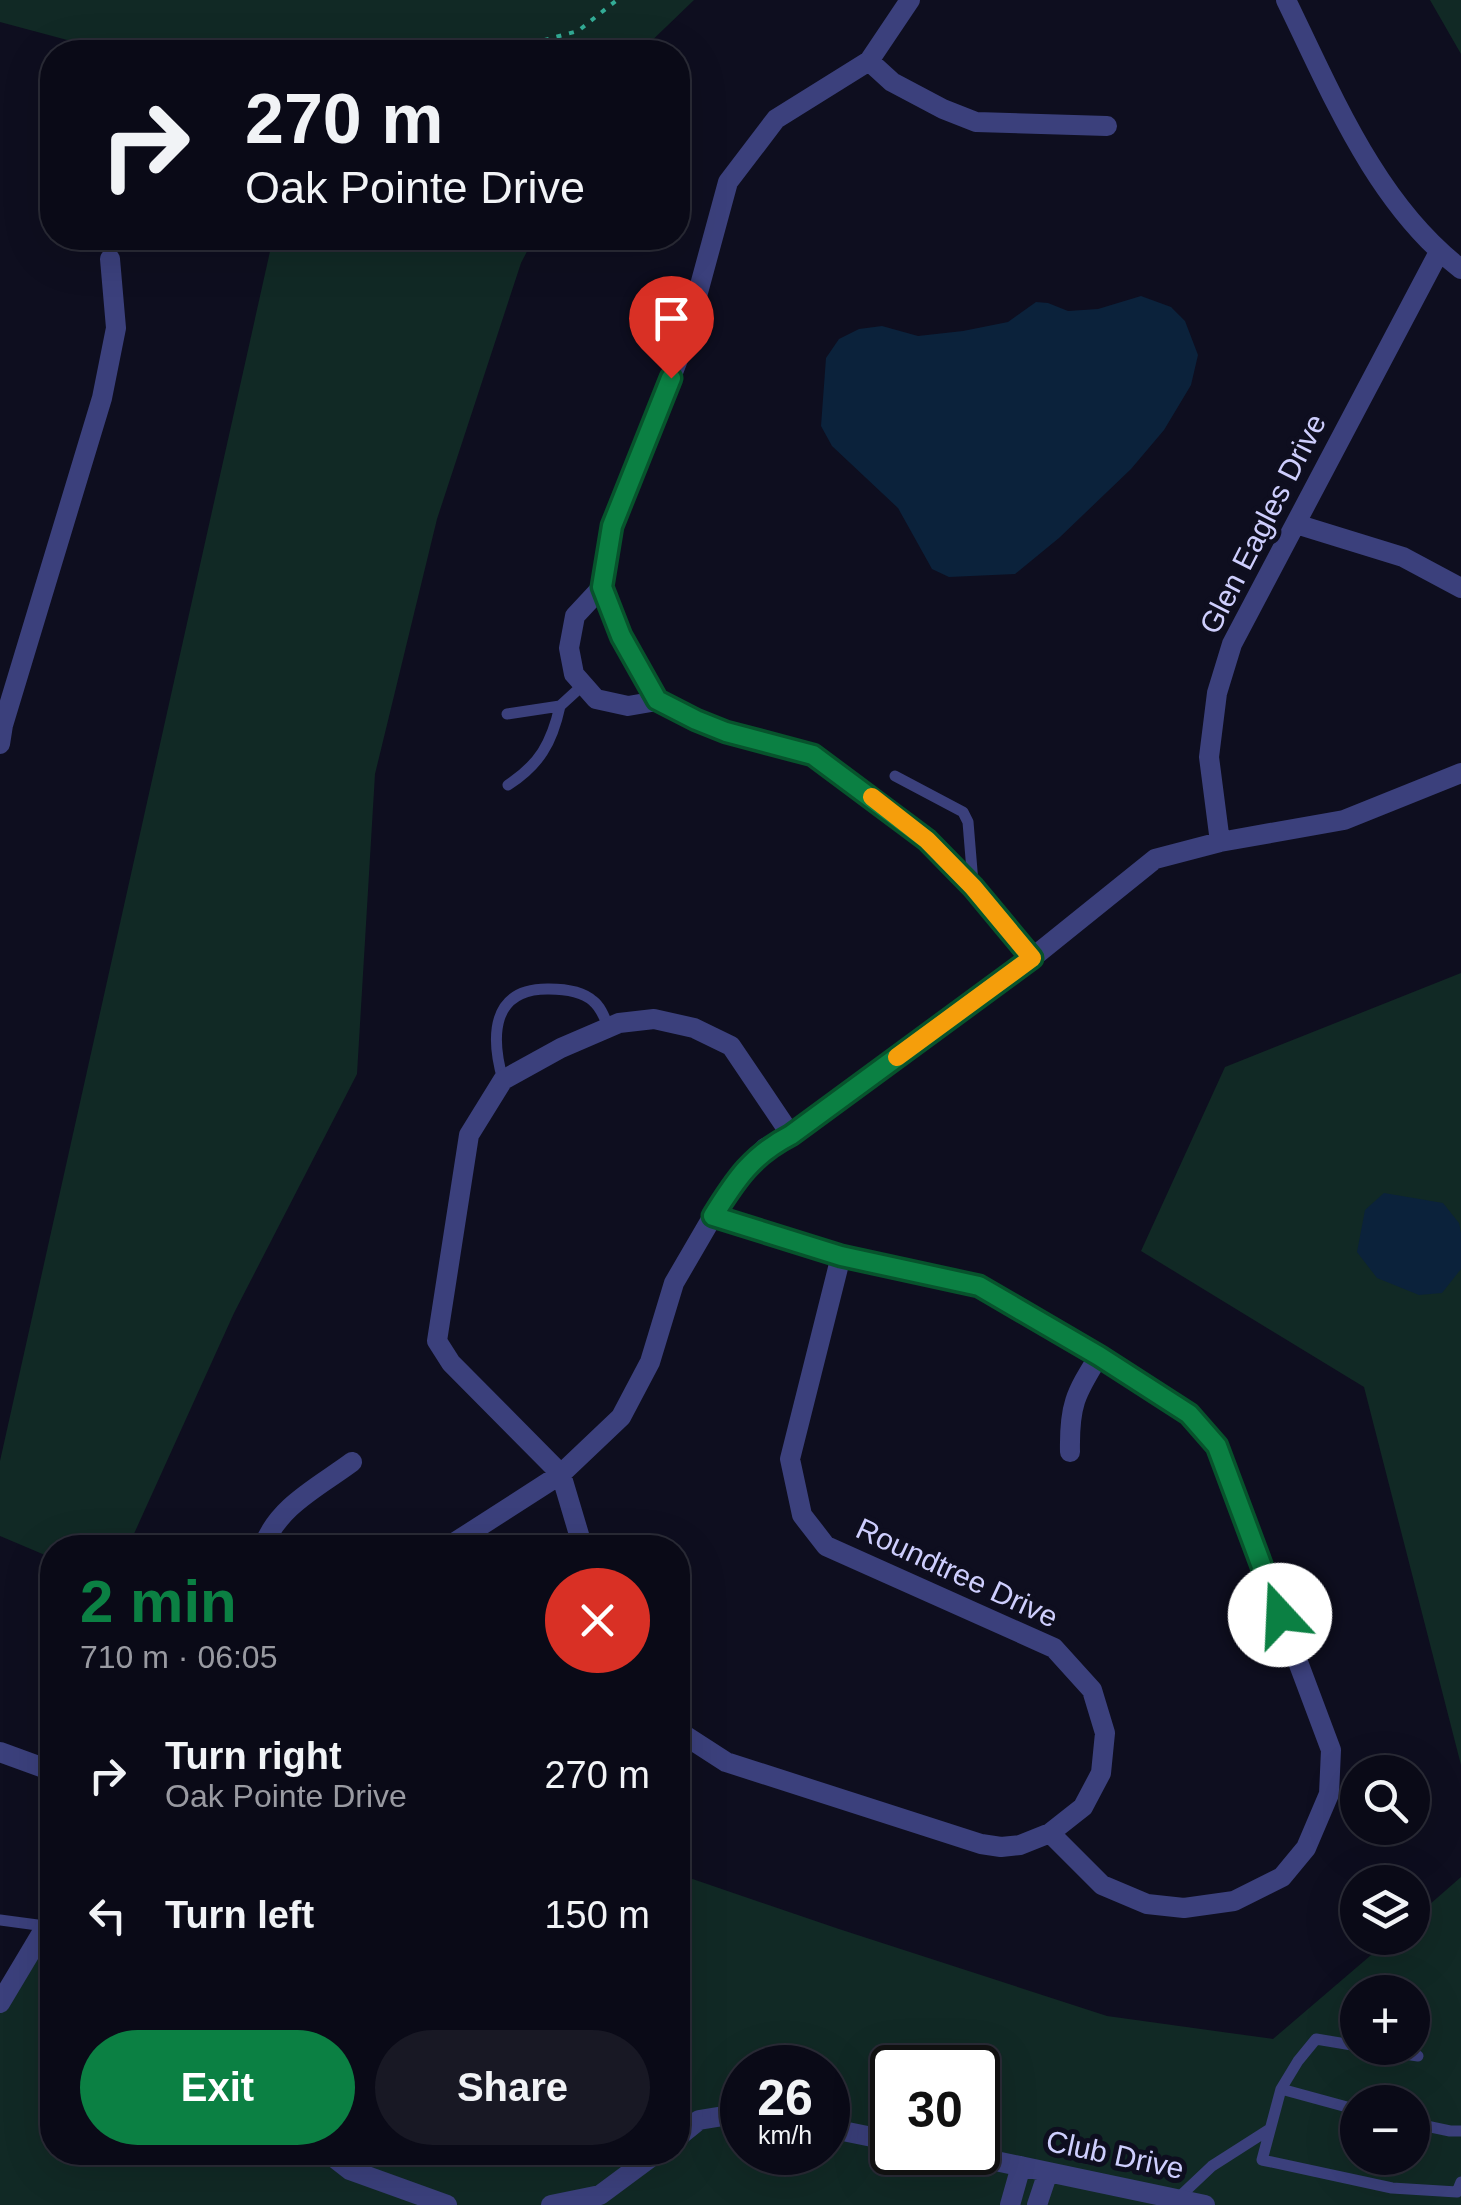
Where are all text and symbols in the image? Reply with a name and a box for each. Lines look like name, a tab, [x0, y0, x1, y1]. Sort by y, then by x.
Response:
icon: right	[80, 80, 210, 210]
text: 270 m	[245, 80, 443, 158]
text: Oak Pointe Drive	[245, 162, 585, 213]
pin	[629, 276, 714, 379]
icon: arrive	[644, 291, 699, 346]
street label: Glen Eagles Drive	[1193, 409, 1332, 639]
street label: Roundtree Drive	[851, 1511, 1063, 1634]
position arrow	[1228, 1563, 1332, 1667]
text: 2 min	[80, 1568, 237, 1635]
button: close	[545, 1568, 650, 1673]
text: 710 m · 06:05	[80, 1639, 277, 1675]
text: Turn right	[165, 1735, 342, 1777]
icon: right	[80, 1748, 135, 1803]
text: 270 m	[544, 1754, 650, 1796]
map controls	[1340, 1755, 1430, 2175]
button: search	[1340, 1755, 1430, 1845]
text: Oak Pointe Drive	[165, 1778, 407, 1814]
button: layers	[1340, 1865, 1430, 1955]
icon: left	[80, 1888, 135, 1943]
text: Turn left	[165, 1894, 314, 1936]
text: 150 m	[544, 1894, 650, 1936]
button: +	[1340, 1975, 1430, 2065]
button: Exit	[80, 2030, 355, 2145]
button: Share	[375, 2030, 650, 2145]
speed limit sign: 30	[870, 2045, 1000, 2175]
text: 26	[757, 2070, 813, 2126]
button: −	[1340, 2085, 1430, 2175]
text: km/h	[758, 2121, 812, 2149]
street label: Club Drive	[1043, 2124, 1187, 2185]

